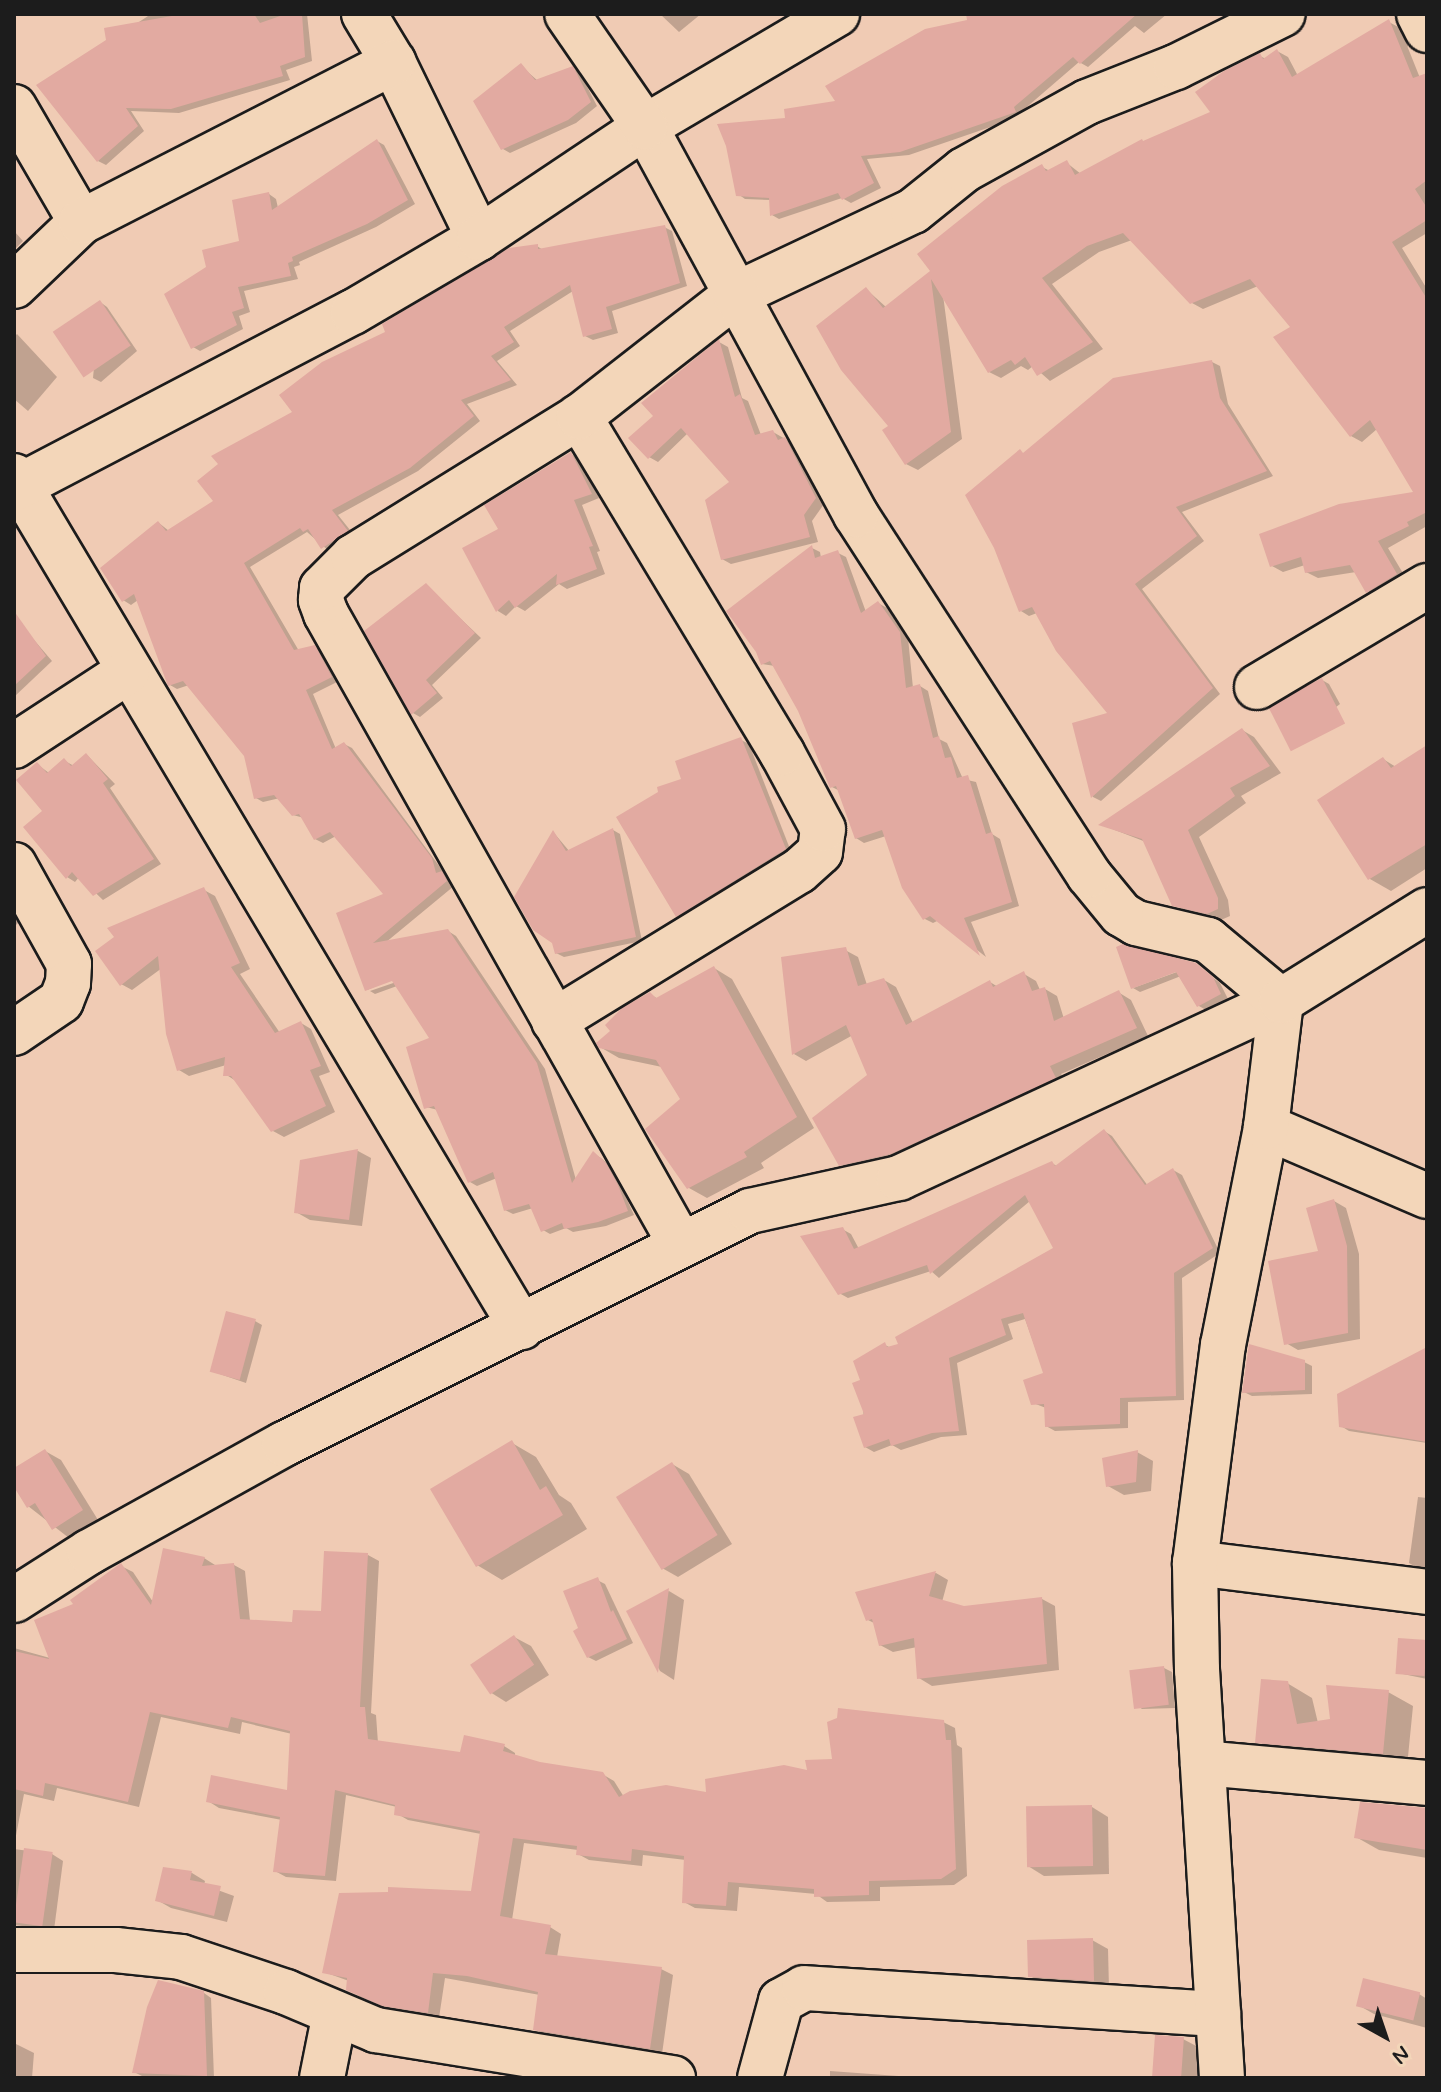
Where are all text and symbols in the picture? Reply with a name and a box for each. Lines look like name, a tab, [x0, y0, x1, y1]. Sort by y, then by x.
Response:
north arrow	[1345, 1996, 1425, 2076]
text: N	[1386, 2039, 1415, 2070]

